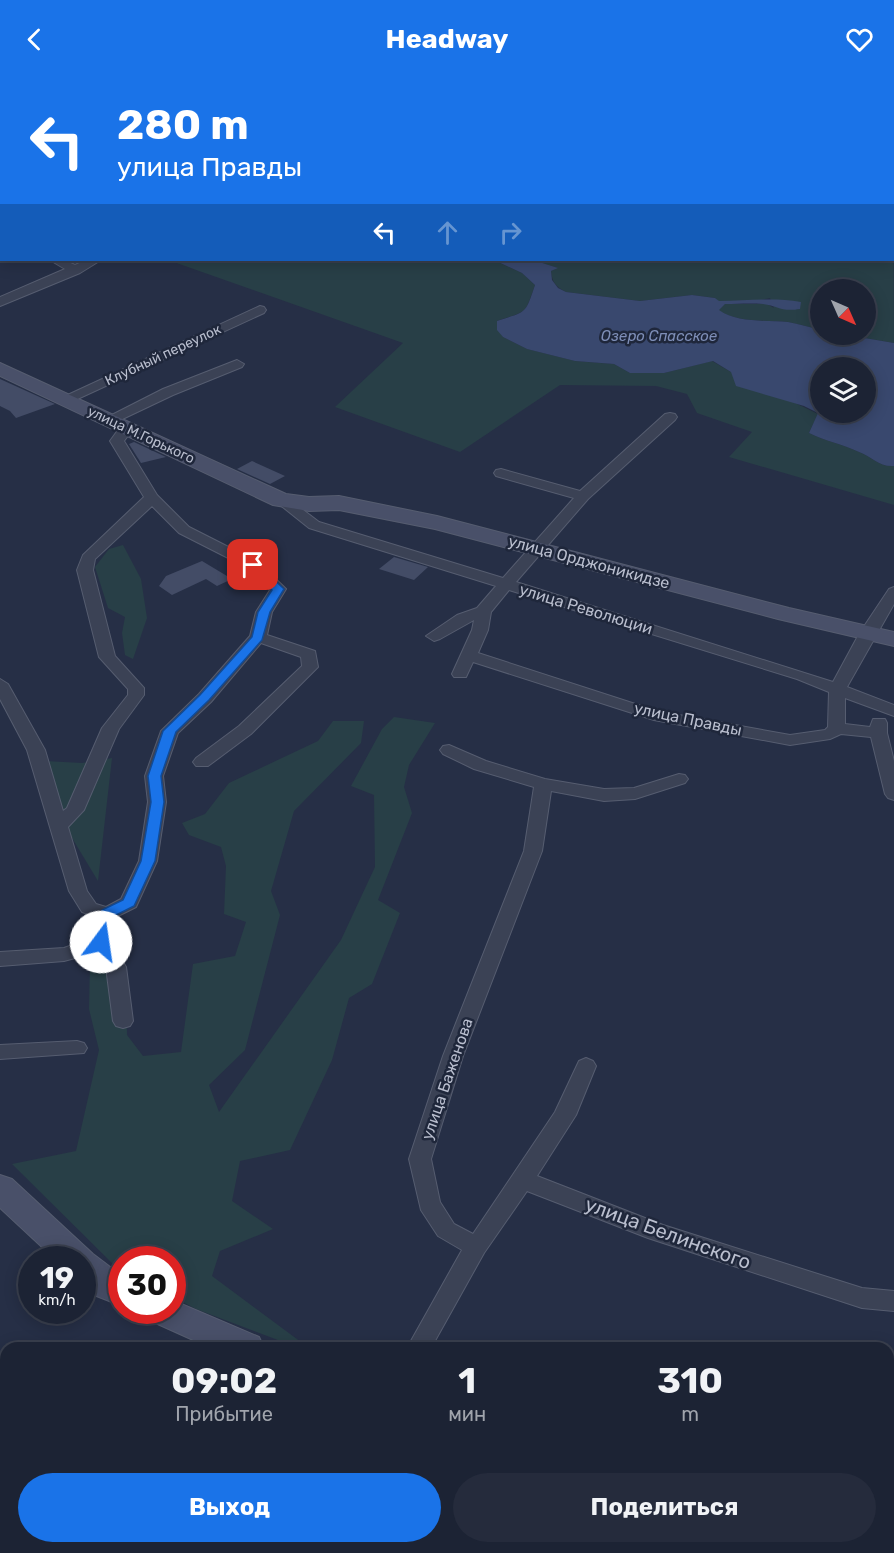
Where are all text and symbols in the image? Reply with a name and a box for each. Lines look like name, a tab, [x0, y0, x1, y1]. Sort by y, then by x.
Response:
icon: back	[18, 23, 51, 56]
text: Headway	[386, 23, 508, 55]
icon: heart	[843, 23, 876, 56]
text: 280 m	[117, 100, 249, 150]
icon: left	[18, 102, 96, 180]
text: улица Правды	[117, 151, 302, 183]
icon: left	[368, 216, 401, 249]
icon: ahead	[431, 216, 464, 249]
icon: right	[494, 216, 527, 249]
north arrow	[810, 279, 876, 345]
map controls	[810, 279, 876, 423]
street label: Клубный переулок	[102, 320, 224, 389]
water label: Озеро Спасское	[601, 327, 718, 345]
button: layers	[810, 357, 876, 423]
street label: улица М.Горького	[85, 403, 197, 467]
street label: улица Орджоникидзе	[506, 531, 672, 593]
pin	[227, 539, 278, 590]
icon: arrive	[236, 548, 269, 581]
street label: улица Революции	[517, 580, 655, 638]
street label: улица Правды	[632, 698, 744, 740]
position arrow	[69, 910, 133, 974]
street label: улица Баженова	[417, 1016, 477, 1142]
street label: улица Белинского	[582, 1192, 754, 1274]
speed limit sign: 30	[108, 1246, 186, 1324]
text: 19	[40, 1260, 74, 1296]
text: km/h	[38, 1291, 76, 1309]
text: 09:02	[171, 1359, 277, 1402]
text: 1	[458, 1359, 476, 1402]
text: 310	[657, 1359, 723, 1402]
text: Прибытие	[175, 1402, 273, 1426]
text: мин	[448, 1402, 486, 1426]
text: m	[681, 1402, 699, 1426]
button: Выход	[18, 1473, 441, 1542]
button: Поделиться	[453, 1473, 876, 1542]

